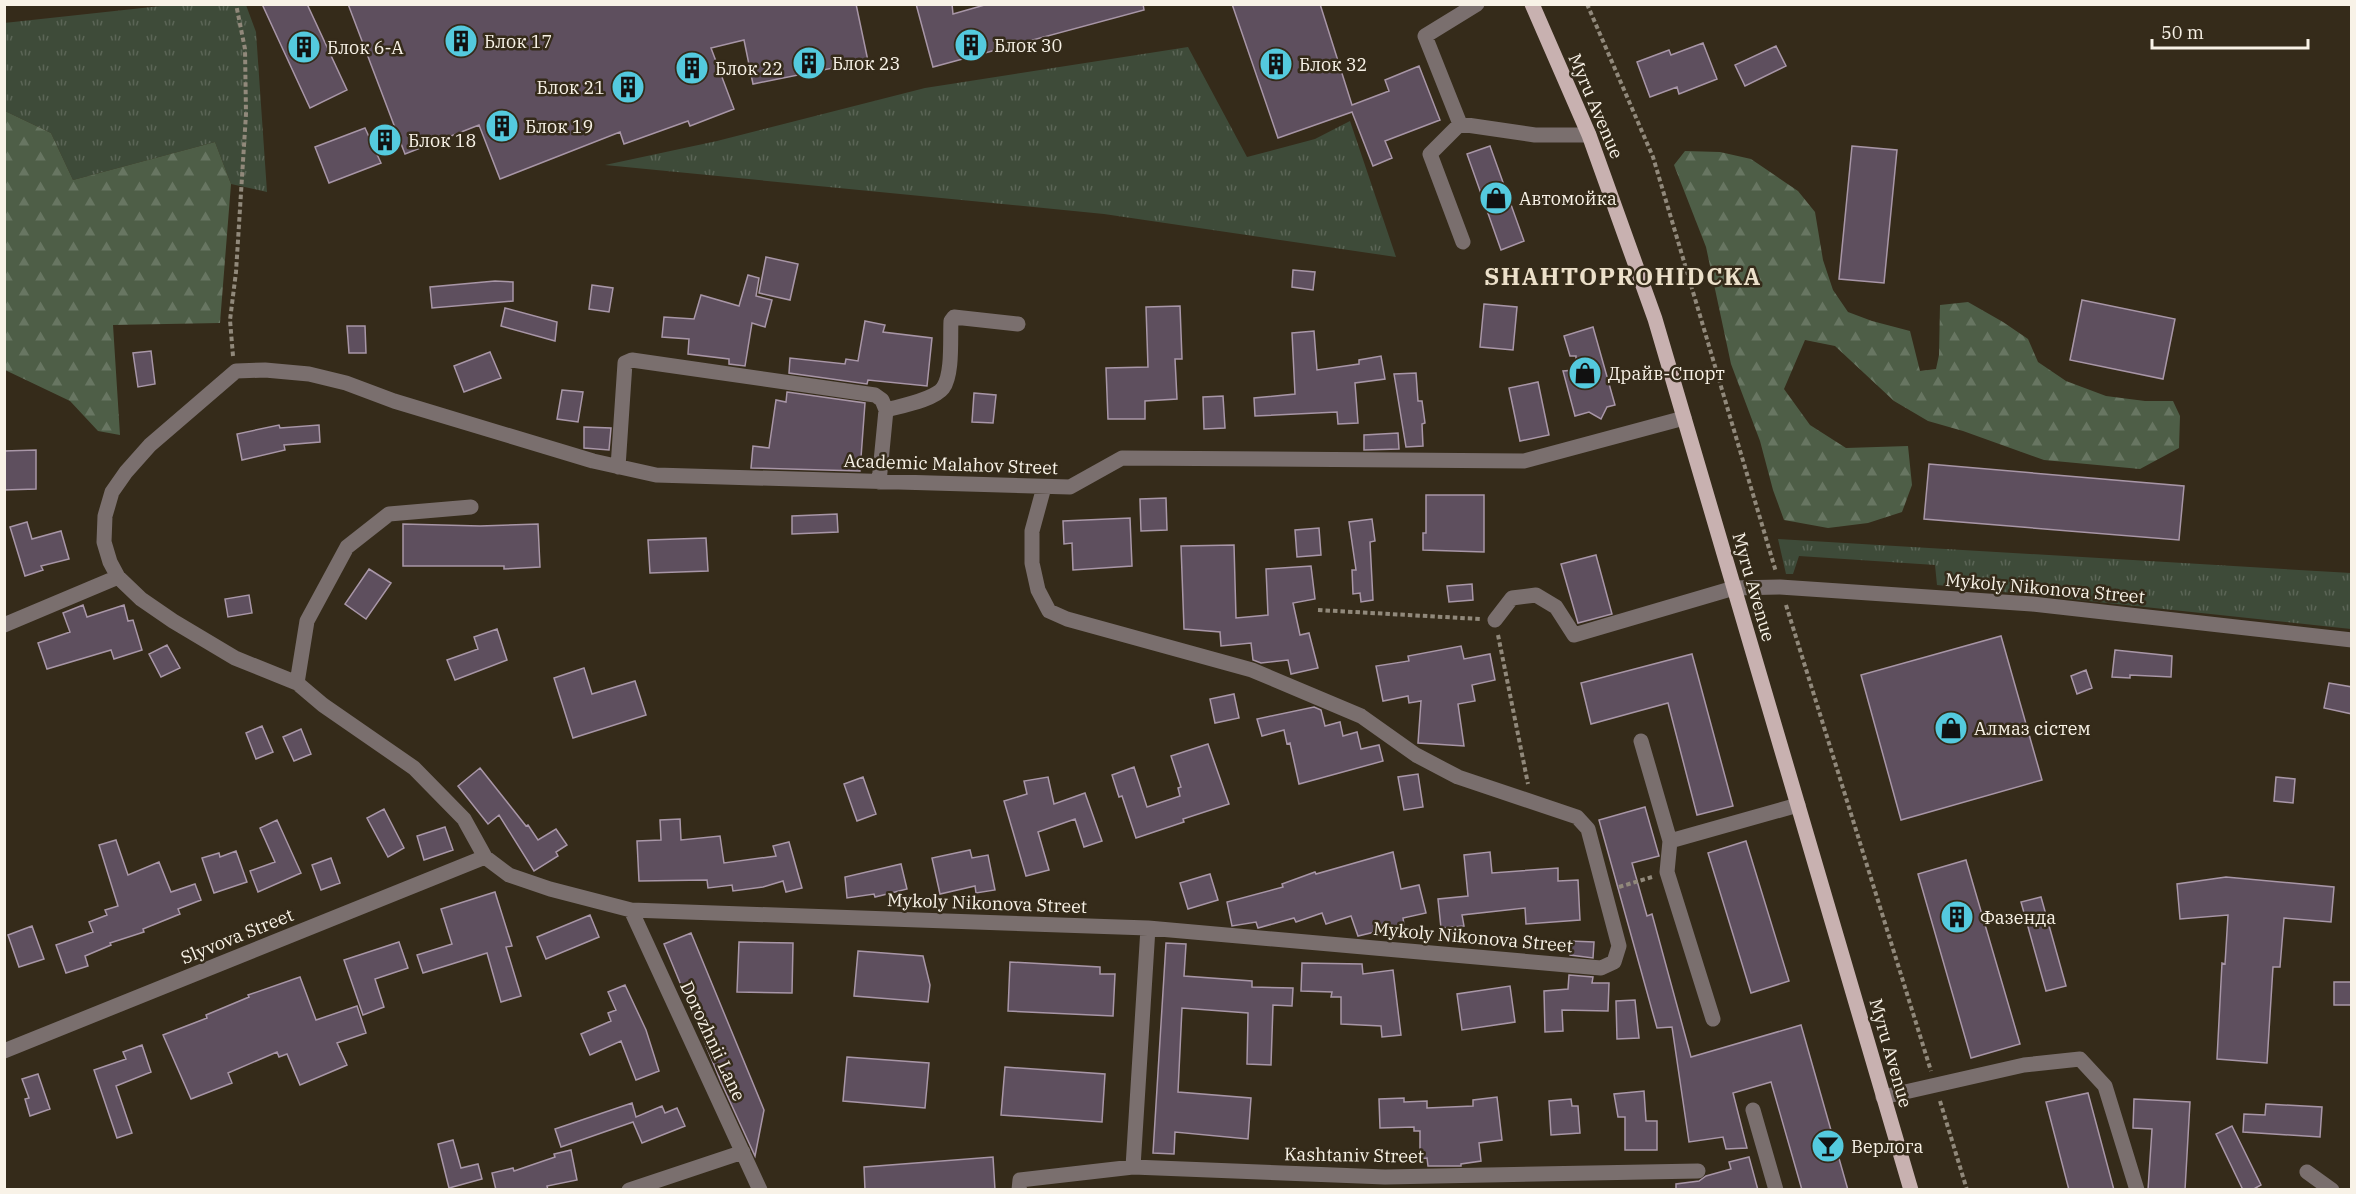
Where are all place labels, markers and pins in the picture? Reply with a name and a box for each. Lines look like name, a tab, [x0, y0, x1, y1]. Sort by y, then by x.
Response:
building icon: Блок 17	[443, 23, 479, 59]
building icon: Блок 30	[953, 27, 989, 63]
building icon: Блок 6-А	[286, 29, 322, 65]
place label: Блок 17	[484, 30, 552, 53]
place label: Блок 30	[994, 34, 1062, 57]
place label: Блок 6-А	[327, 36, 404, 59]
building icon: Блок 23	[791, 45, 827, 81]
building icon: Блок 32	[1258, 46, 1294, 82]
building icon: Блок 22	[674, 50, 710, 86]
place label: Блок 23	[832, 52, 900, 75]
place label: Блок 32	[1299, 53, 1367, 76]
place label: Блок 22	[715, 57, 783, 80]
building icon: Блок 21	[610, 69, 646, 105]
place label: Блок 21	[537, 76, 605, 99]
building icon: Блок 19	[484, 108, 520, 144]
place label: Блок 19	[525, 115, 593, 138]
building icon: Блок 18	[367, 122, 403, 158]
place label: Блок 18	[408, 129, 476, 152]
shop icon: Автомойка	[1478, 180, 1514, 216]
place label: Автомойка	[1519, 187, 1617, 210]
shop icon: Драйв-Спорт	[1567, 355, 1603, 391]
place label: Драйв-Спорт	[1608, 362, 1725, 385]
shop icon: Алмаз сістем	[1933, 710, 1969, 746]
place label: Алмаз сістем	[1974, 717, 2091, 740]
building icon: Фазенда	[1939, 899, 1975, 935]
place label: Фазенда	[1980, 906, 2056, 929]
bar icon: Beрлога	[1810, 1128, 1846, 1164]
place label: Beрлога	[1851, 1135, 1924, 1158]

